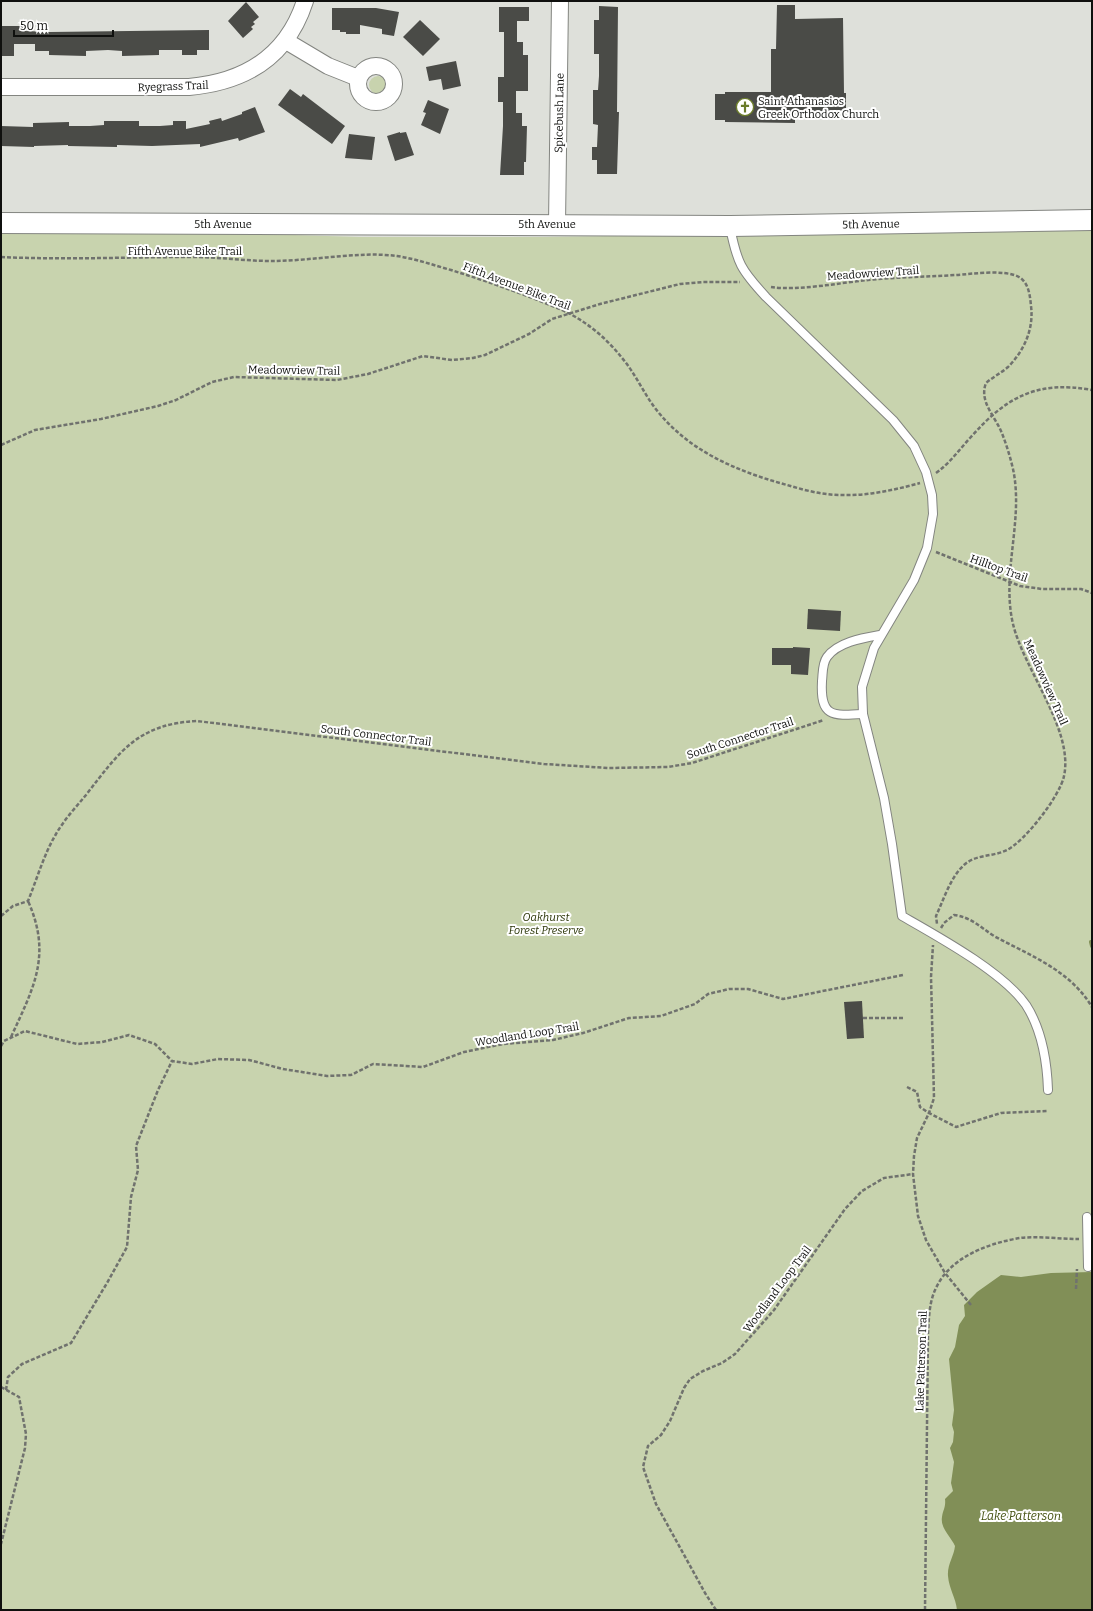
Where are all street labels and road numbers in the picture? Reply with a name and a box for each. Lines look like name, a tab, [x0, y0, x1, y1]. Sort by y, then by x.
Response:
street label: Spicebush Lane	[552, 73, 567, 153]
street label: Ryegrass Trail	[137, 79, 209, 94]
street label: 5th Avenue	[842, 217, 900, 232]
street label: 5th Avenue	[194, 218, 252, 231]
street label: 5th Avenue	[518, 218, 576, 231]
street label: Fifth Avenue Bike Trail	[128, 245, 242, 258]
street label: Fifth Avenue Bike Trail	[461, 260, 573, 313]
street label: Meadowview Trail	[827, 264, 920, 283]
street label: Meadowview Trail	[248, 363, 340, 378]
street label: Hilltop Trail	[968, 552, 1029, 585]
street label: Meadowview Trail	[1021, 637, 1070, 727]
street label: South Connector Trail	[685, 715, 795, 762]
street label: South Connector Trail	[320, 722, 432, 749]
street label: Woodland Loop Trail	[474, 1020, 580, 1049]
street label: Woodland Loop Trail	[741, 1244, 814, 1335]
street label: Lake Patterson Trail	[913, 1310, 930, 1412]

